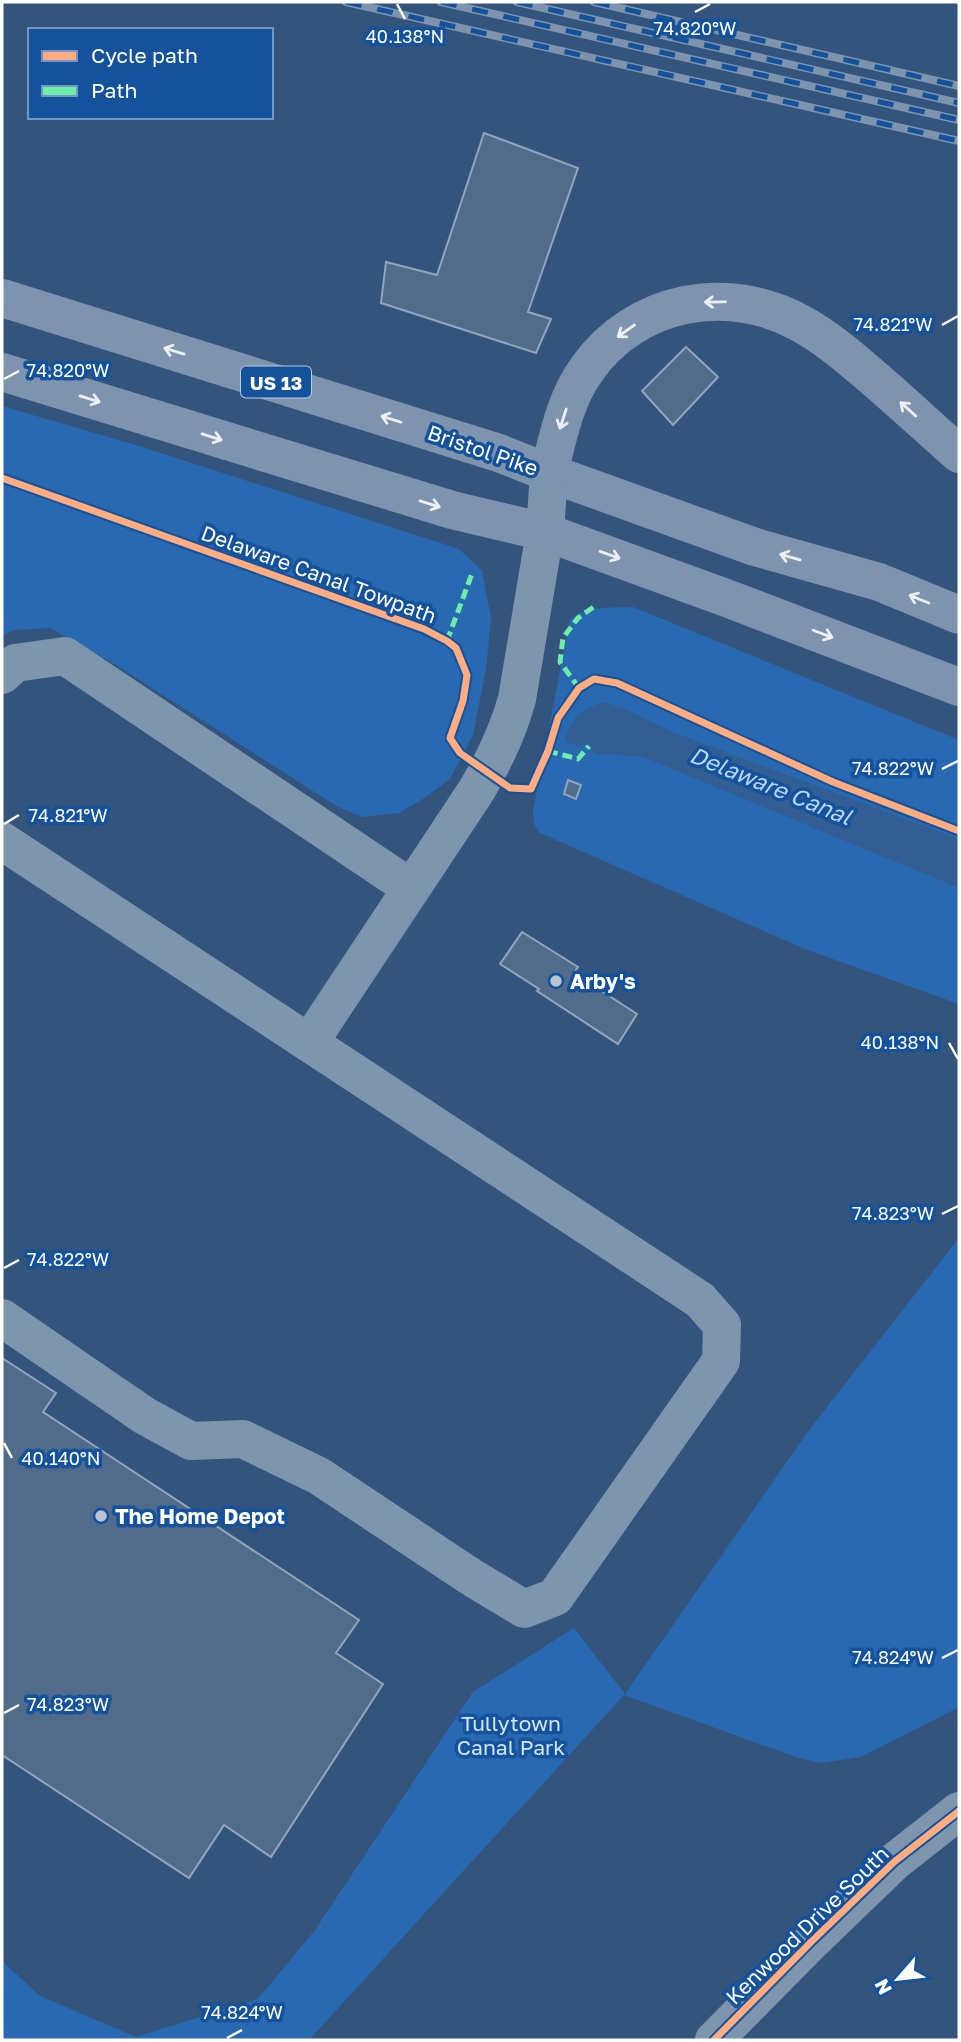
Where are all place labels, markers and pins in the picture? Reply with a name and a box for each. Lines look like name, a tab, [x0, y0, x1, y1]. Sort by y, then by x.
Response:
place label: Arby's	[570, 968, 636, 994]
marker: Arby's	[548, 973, 564, 989]
place label: The Home Depot	[115, 1503, 285, 1529]
marker: The Home Depot	[93, 1508, 109, 1524]

